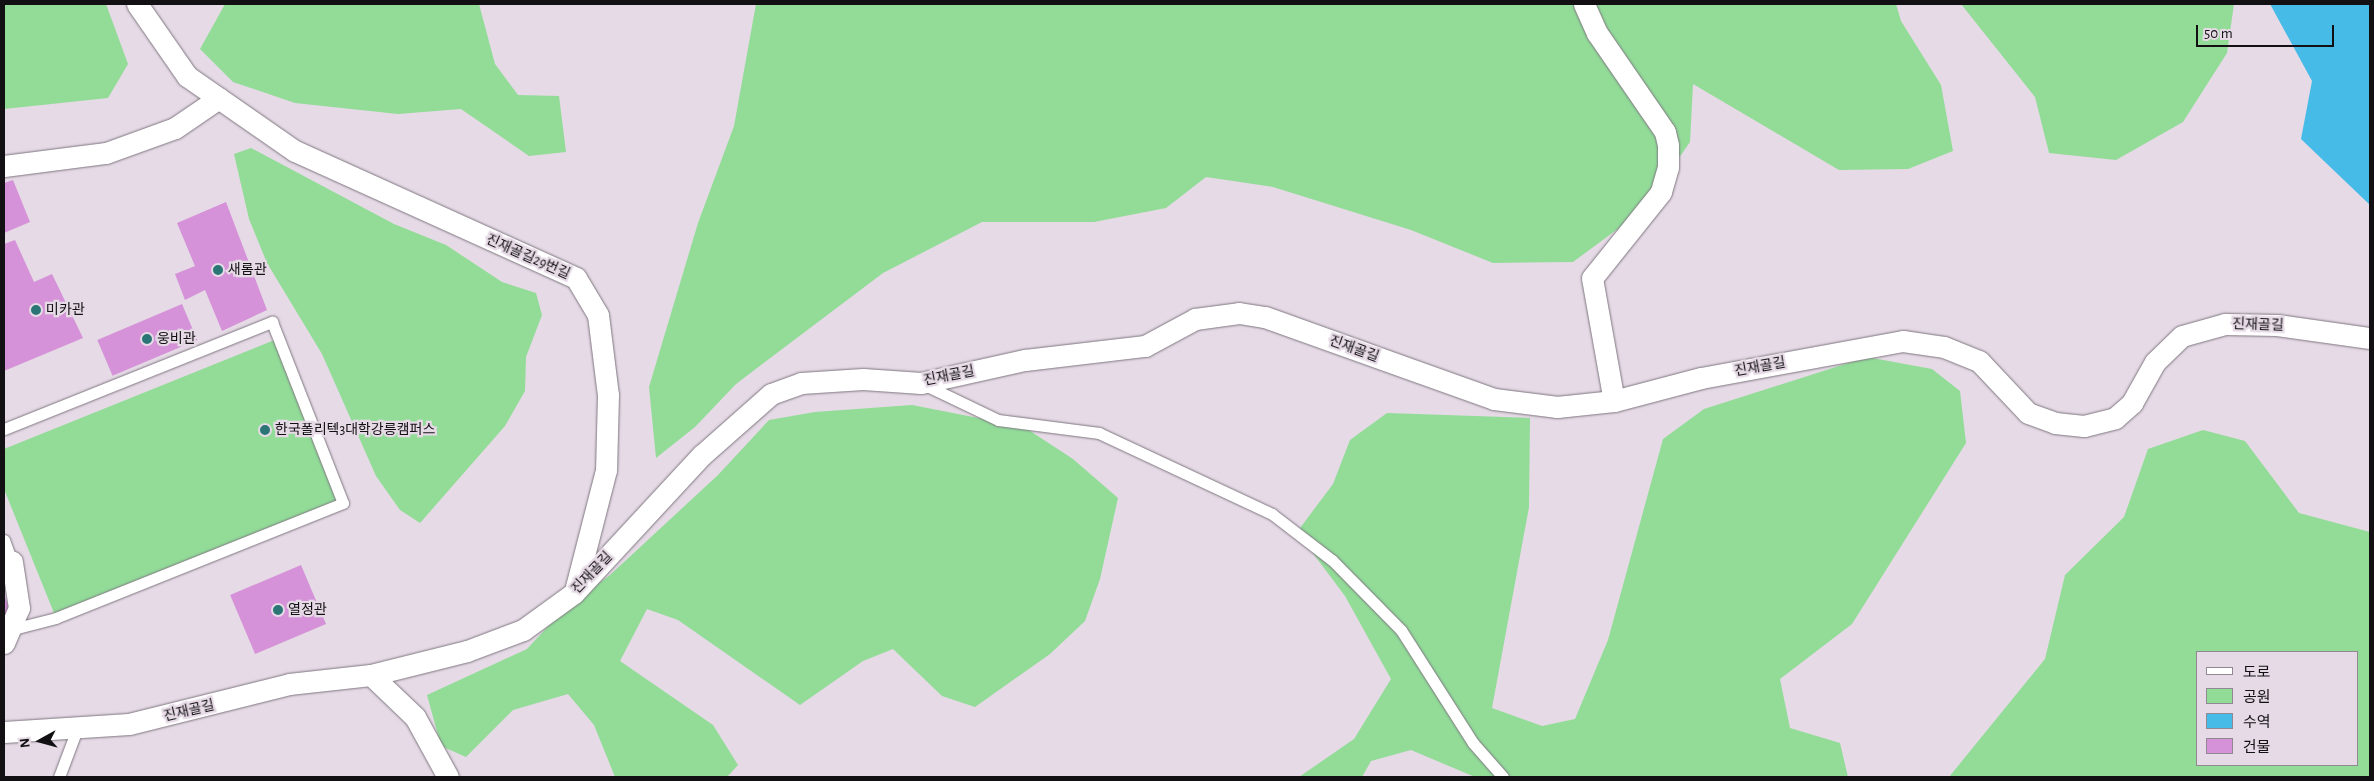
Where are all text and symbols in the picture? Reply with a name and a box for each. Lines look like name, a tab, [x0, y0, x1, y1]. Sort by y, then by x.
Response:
scale bar	[2199, 15, 2336, 47]
text: 50 m	[2204, 26, 2233, 41]
street label: 진재골길29번길	[483, 231, 573, 283]
place label: 새롬관	[228, 262, 267, 278]
marker: 새롬관	[212, 264, 224, 276]
place label: 미카관	[46, 302, 85, 318]
marker: 미카관	[30, 304, 42, 316]
street label: 진재골길	[2232, 316, 2284, 334]
place label: 웅비관	[157, 331, 196, 347]
street label: 진재골길	[1327, 332, 1381, 366]
marker: 웅비관	[141, 333, 153, 345]
street label: 진재골길	[1733, 354, 1787, 380]
street label: 진재골길	[922, 363, 976, 389]
place label: 한국폴리텍3대학강릉캠퍼스	[275, 422, 435, 438]
marker: 한국폴리텍3대학강릉캠퍼스	[259, 424, 271, 436]
street label: 진재골길	[568, 549, 616, 597]
place label: 열정관	[288, 602, 327, 618]
marker: 열정관	[272, 604, 284, 616]
legend	[2196, 651, 2359, 766]
text: 도로	[2243, 665, 2271, 680]
text: 공원	[2243, 690, 2271, 705]
street label: 진재골길	[162, 697, 216, 725]
text: 수역	[2243, 715, 2271, 730]
north arrow	[15, 716, 65, 766]
text: N	[18, 737, 33, 749]
text: 건물	[2243, 740, 2271, 755]

